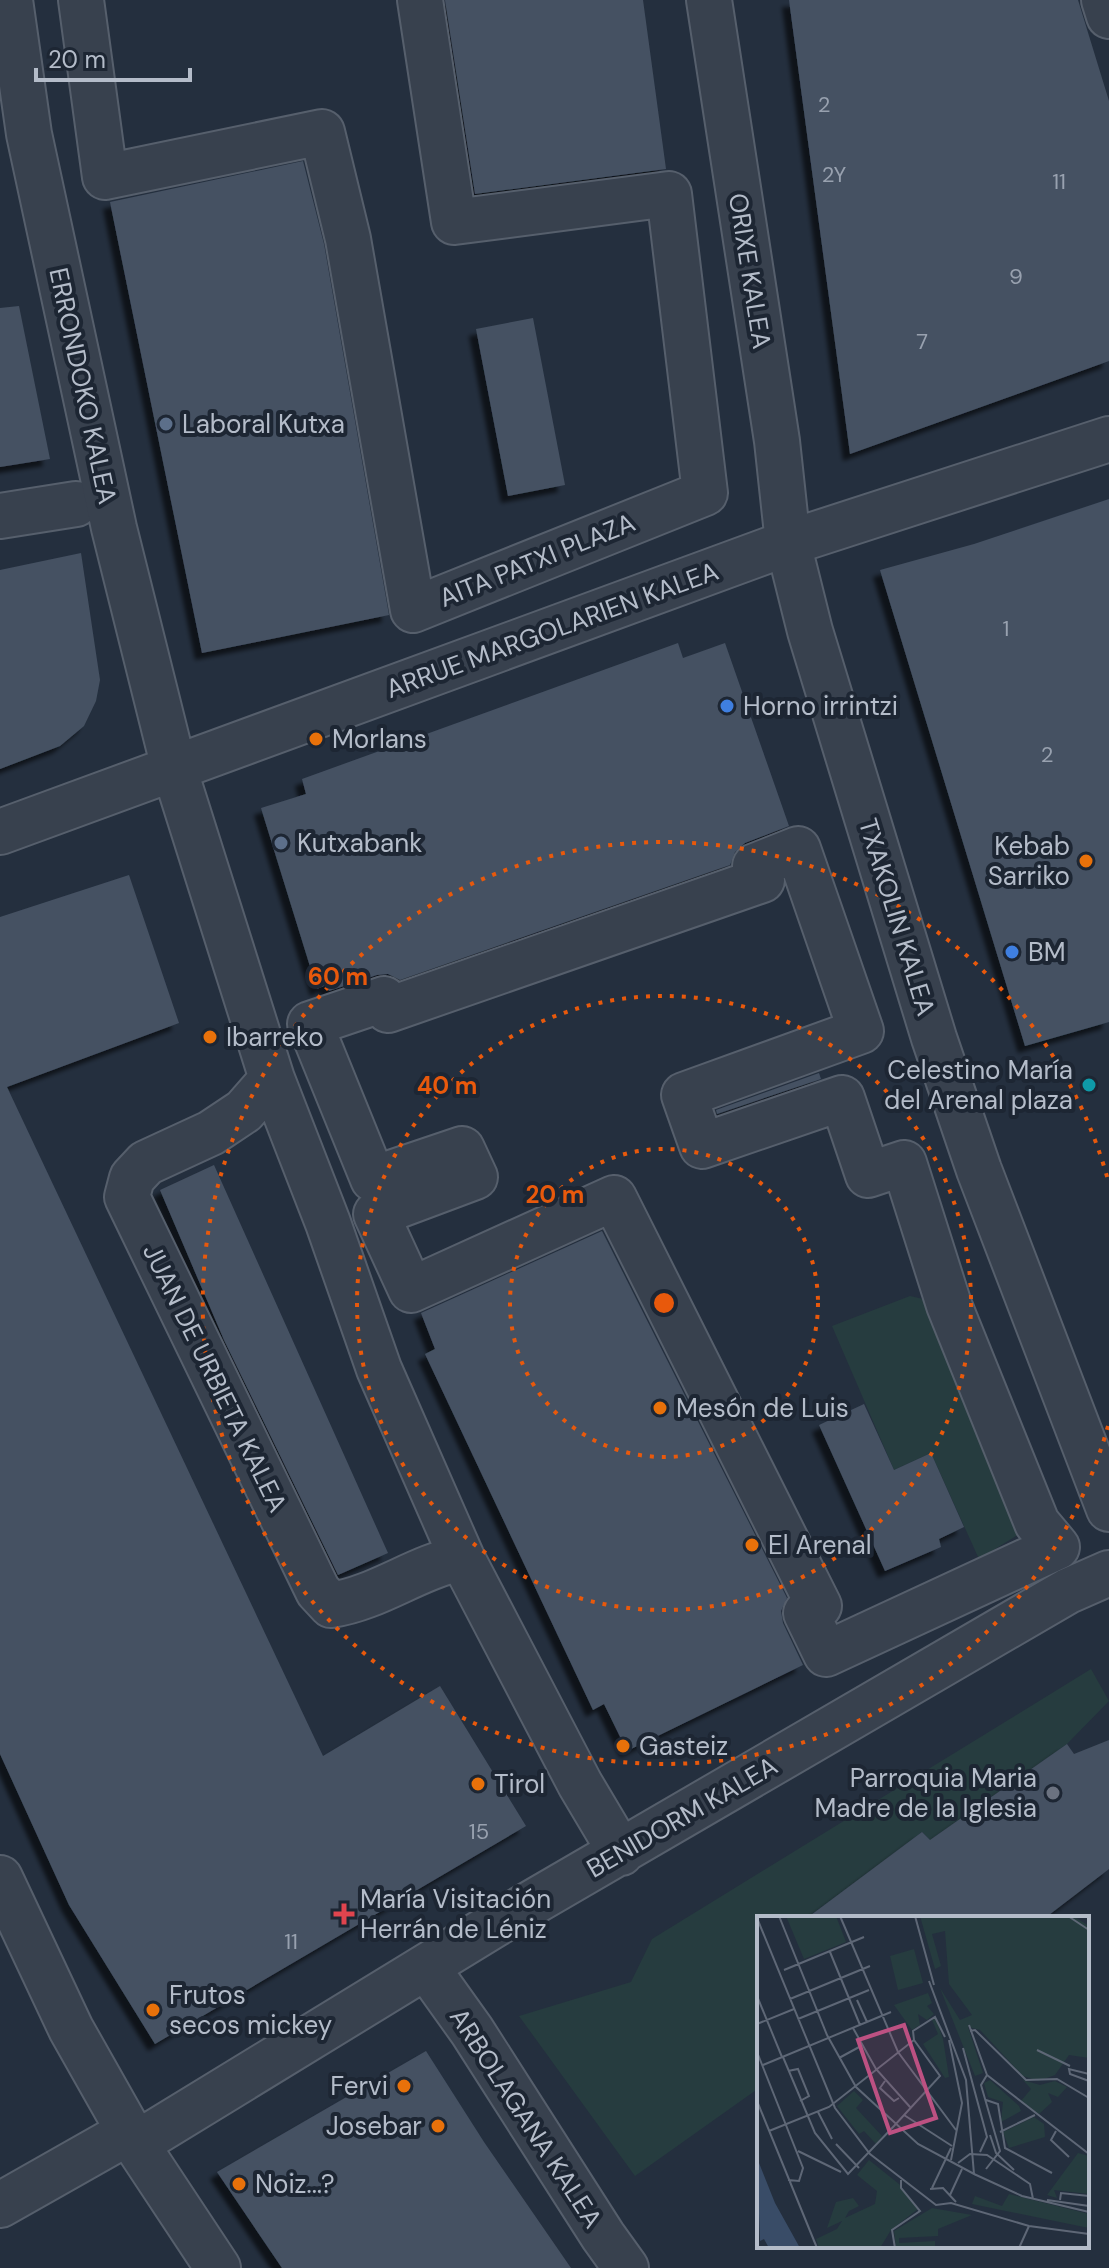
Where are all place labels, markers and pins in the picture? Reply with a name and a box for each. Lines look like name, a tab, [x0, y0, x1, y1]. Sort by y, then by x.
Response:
place label: Laboral Kutxa	[182, 407, 345, 441]
marker: Laboral Kutxa	[157, 415, 175, 433]
place label: Horno irrintzi	[743, 689, 898, 723]
marker: Horno irrintzi	[718, 697, 736, 715]
place label: Morlans	[332, 722, 427, 756]
marker: Morlans	[307, 730, 325, 748]
place label: Kutxabank	[297, 826, 422, 860]
place label: Kebab Sarriko	[988, 829, 1070, 893]
marker: Kutxabank	[272, 834, 290, 852]
marker: Kebab Sarriko	[1077, 852, 1095, 870]
place label: BM	[1028, 935, 1066, 969]
marker: BM	[1003, 943, 1021, 961]
place label: Ibarreko	[226, 1020, 324, 1054]
marker: Ibarreko	[201, 1028, 219, 1046]
place label: Celestino María del Arenal plaza	[884, 1053, 1073, 1117]
marker: Celestino María del Arenal plaza	[1080, 1076, 1098, 1094]
centre of rings	[650, 1289, 678, 1317]
place label: Mesón de Luis	[676, 1391, 849, 1425]
marker: Mesón de Luis	[651, 1399, 669, 1417]
place label: El Arenal	[768, 1528, 871, 1562]
marker: El Arenal	[743, 1536, 761, 1554]
place label: Gasteiz	[639, 1729, 728, 1763]
marker: Gasteiz	[614, 1737, 632, 1755]
place label: Parroquia Maria Madre de la Iglesia	[814, 1761, 1037, 1825]
place label: Tirol	[494, 1767, 545, 1801]
marker: Tirol	[469, 1775, 487, 1793]
marker: Parroquia Maria Madre de la Iglesia	[1044, 1784, 1062, 1802]
place label: María Visitación Herrán de Léniz	[360, 1882, 551, 1946]
marker: María Visitación Herrán de Léniz	[335, 1905, 353, 1923]
place label: Frutos secos mickey	[169, 1978, 332, 2042]
marker: Frutos secos mickey	[144, 2001, 162, 2019]
place label: Fervi	[330, 2069, 388, 2103]
marker: Fervi	[395, 2077, 413, 2095]
place label: Josebar	[326, 2109, 422, 2143]
marker: Josebar	[429, 2117, 447, 2135]
place label: Noiz...?	[255, 2167, 335, 2201]
marker: Noiz...?	[230, 2175, 248, 2193]

